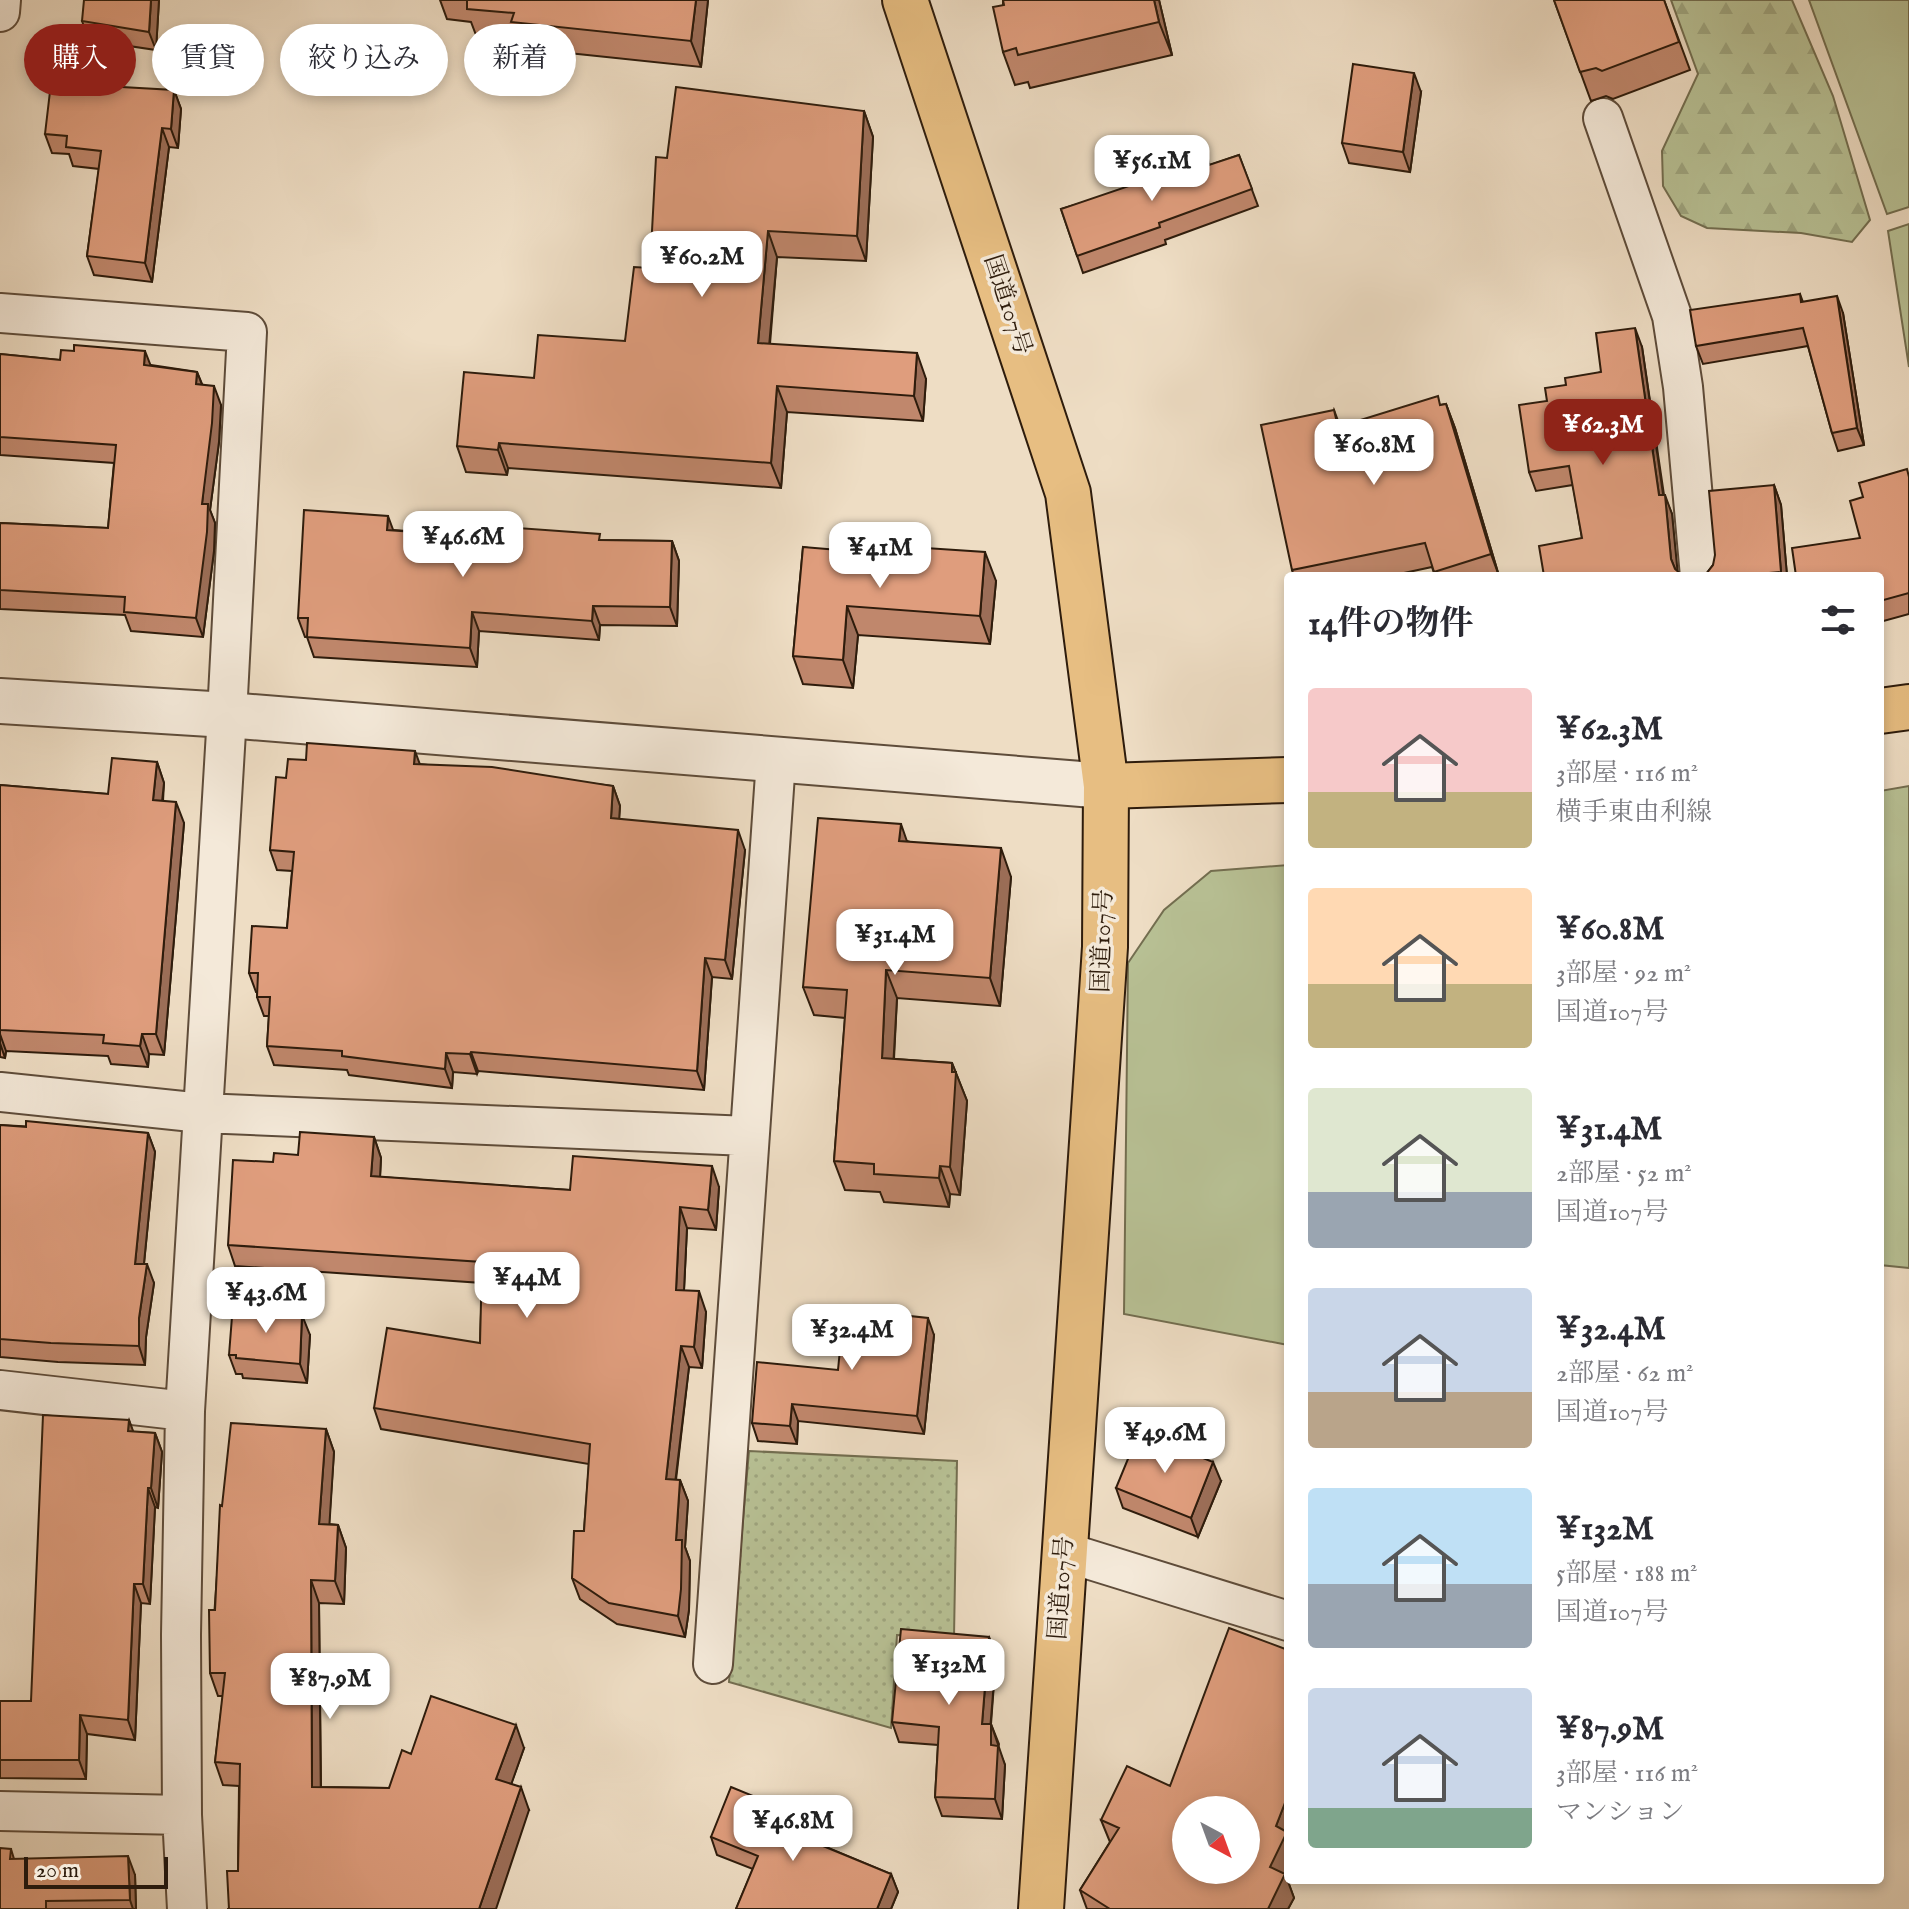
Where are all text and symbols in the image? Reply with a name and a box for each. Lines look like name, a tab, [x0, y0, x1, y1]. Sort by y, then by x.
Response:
chip: 購入	[24, 24, 136, 96]
chip: 賃貸	[152, 24, 264, 96]
chip: 絞り込み	[280, 24, 448, 96]
chip: 新着	[464, 24, 576, 96]
pin: ¥56.1M	[1087, 135, 1217, 203]
text: ¥56.1M	[1113, 144, 1191, 177]
pin: ¥60.2M	[637, 231, 767, 299]
text: ¥60.2M	[660, 240, 744, 273]
street label: 国道107号	[976, 251, 1038, 359]
pin: ¥62.3M	[1538, 399, 1668, 467]
text: ¥62.3M	[1562, 408, 1644, 441]
pin: ¥60.8M	[1309, 419, 1439, 487]
text: ¥60.8M	[1333, 428, 1415, 461]
pin: ¥46.6M	[398, 511, 528, 579]
text: ¥46.6M	[421, 520, 505, 553]
pin: ¥41M	[833, 522, 927, 590]
text: ¥41M	[847, 531, 913, 564]
icon: filters	[1816, 598, 1860, 642]
text: 14件の物件	[1308, 603, 1473, 646]
text: ¥62.3M	[1556, 708, 1663, 751]
icon: home	[1372, 720, 1468, 816]
text: 3部屋 · 116 m²	[1556, 757, 1698, 790]
text: 横手東由利線	[1556, 796, 1712, 829]
street label: 国道107号	[1086, 889, 1120, 993]
text: ¥60.8M	[1556, 908, 1664, 951]
pin: ¥31.4M	[830, 909, 960, 977]
text: ¥31.4M	[854, 918, 936, 951]
icon: home	[1372, 920, 1468, 1016]
text: 3部屋 · 92 m²	[1556, 957, 1691, 990]
text: 国道107号	[1556, 996, 1669, 1029]
text: ¥31.4M	[1556, 1108, 1662, 1151]
icon: home	[1372, 1120, 1468, 1216]
text: 2部屋 · 52 m²	[1556, 1157, 1692, 1190]
text: 国道107号	[1556, 1196, 1669, 1229]
pin: ¥44M	[480, 1252, 574, 1320]
text: ¥44M	[493, 1261, 561, 1294]
pin: ¥43.6M	[201, 1267, 331, 1335]
text: ¥43.6M	[225, 1276, 307, 1309]
pin: ¥32.4M	[787, 1304, 917, 1372]
text: ¥32.4M	[1556, 1308, 1666, 1351]
text: ¥32.4M	[810, 1313, 894, 1346]
icon: home	[1372, 1320, 1468, 1416]
text: 2部屋 · 62 m²	[1556, 1357, 1693, 1390]
text: 国道107号	[1556, 1396, 1669, 1429]
pin: ¥49.6M	[1100, 1407, 1230, 1475]
text: ¥49.6M	[1123, 1416, 1207, 1449]
text: ¥132M	[1556, 1508, 1654, 1551]
icon: home	[1372, 1520, 1468, 1616]
street label: 国道107号	[1043, 1535, 1081, 1641]
text: 5部屋 · 188 m²	[1556, 1557, 1698, 1590]
text: 国道107号	[1556, 1596, 1669, 1629]
pin: ¥132M	[893, 1639, 1005, 1707]
text: ¥132M	[911, 1648, 987, 1681]
pin: ¥87.9M	[265, 1653, 395, 1721]
text: ¥87.9M	[289, 1662, 371, 1695]
text: ¥87.9M	[1556, 1708, 1664, 1751]
icon: home	[1372, 1720, 1468, 1816]
text: 3部屋 · 116 m²	[1556, 1757, 1698, 1790]
pin: ¥46.8M	[728, 1795, 858, 1863]
north arrow	[1172, 1796, 1260, 1884]
map controls	[1172, 1796, 1260, 1884]
text: マンション	[1556, 1796, 1685, 1829]
text: ¥46.8M	[752, 1804, 834, 1837]
scale bar	[24, 1853, 168, 1889]
text: 20 m	[36, 1857, 79, 1885]

